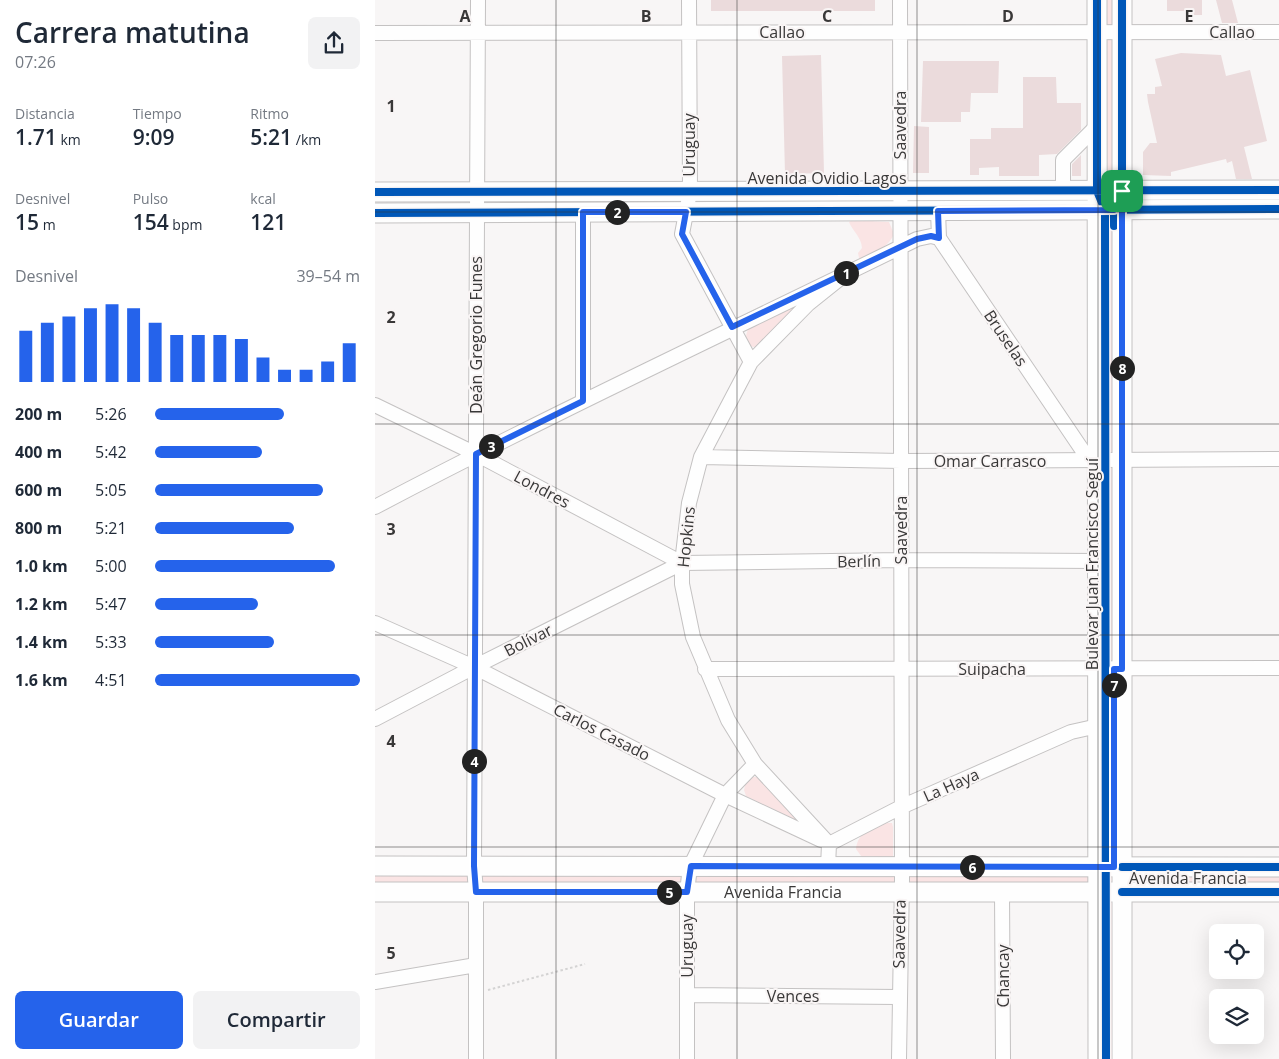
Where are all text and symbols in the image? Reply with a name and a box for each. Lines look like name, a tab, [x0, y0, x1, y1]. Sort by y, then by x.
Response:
text: A	[459, 5, 471, 27]
text: B	[641, 5, 651, 27]
text: C	[822, 5, 832, 27]
text: D	[1002, 5, 1014, 27]
text: E	[1185, 5, 1194, 27]
text: Carrera matutina	[15, 13, 250, 51]
button: share	[308, 17, 360, 69]
street label: Callao	[759, 21, 805, 43]
street label: Callao	[1209, 21, 1255, 43]
text: 07:26	[15, 51, 56, 73]
street label: Saavedra	[889, 91, 911, 159]
text: 1	[386, 95, 396, 117]
text: Distancia	[15, 104, 75, 123]
text: Tiempo	[133, 104, 182, 123]
text: Ritmo	[250, 104, 289, 123]
street label: Uruguay	[678, 112, 700, 177]
text: 1.71	[15, 123, 57, 151]
text: 9:09	[133, 123, 174, 151]
text: 5:21	[250, 123, 292, 151]
text: km	[57, 130, 81, 149]
text: /km	[292, 130, 321, 149]
street label: Avenida Ovidio Lagos	[747, 167, 907, 189]
pin	[1101, 170, 1143, 212]
icon: arrive	[1108, 177, 1136, 205]
text: Desnivel	[15, 189, 70, 208]
text: Pulso	[133, 189, 168, 208]
text: kcal	[250, 189, 276, 208]
pin: 2	[605, 200, 629, 224]
text: 2	[613, 203, 622, 222]
text: 15	[15, 208, 39, 236]
text: 154	[133, 208, 169, 236]
text: 121	[250, 208, 286, 236]
text: m	[39, 215, 56, 234]
text: bpm	[169, 215, 202, 234]
street label: Deán Gregorio Funes	[465, 256, 487, 414]
pin: 1	[833, 260, 859, 286]
text: 1	[842, 264, 851, 283]
text: Desnivel	[15, 265, 78, 287]
text: 39–54 m	[296, 265, 360, 287]
street label: Bruselas	[979, 305, 1033, 371]
text: 2	[386, 306, 396, 328]
pin: 8	[1109, 356, 1135, 380]
text: 8	[1118, 359, 1127, 378]
text: 200 m	[15, 403, 62, 425]
text: 5:26	[95, 403, 127, 425]
pin: 3	[479, 434, 503, 458]
text: 3	[487, 437, 496, 456]
text: 400 m	[15, 441, 62, 463]
text: 5:42	[95, 441, 127, 463]
street label: Omar Carrasco	[934, 450, 1046, 472]
street label: Bulevar Juan Francisco Seguí	[1081, 457, 1103, 670]
street label: Londres	[510, 465, 574, 513]
text: 600 m	[15, 479, 62, 501]
text: 5:05	[95, 479, 127, 501]
street label: Saavedra	[890, 496, 912, 564]
street label: Hopkins	[672, 505, 700, 569]
text: 800 m	[15, 517, 62, 539]
text: 5:21	[95, 517, 127, 539]
text: 3	[386, 518, 396, 540]
street label: Berlín	[837, 550, 881, 572]
text: 1.0 km	[15, 555, 68, 577]
text: 5:00	[95, 555, 127, 577]
text: 1.2 km	[15, 593, 68, 615]
text: 5:47	[95, 593, 127, 615]
street label: Bolívar	[500, 618, 556, 661]
text: 1.4 km	[15, 631, 68, 653]
text: 5:33	[95, 631, 127, 653]
street label: Suipacha	[958, 658, 1026, 680]
text: 1.6 km	[15, 669, 68, 691]
text: 4:51	[95, 669, 127, 691]
pin: 7	[1101, 672, 1127, 698]
text: 7	[1110, 676, 1119, 695]
street label: Carlos Casado	[550, 698, 654, 766]
text: 4	[386, 730, 396, 752]
pin: 4	[461, 748, 487, 774]
text: 4	[470, 752, 479, 771]
street label: La Haya	[920, 763, 982, 807]
pin: 6	[959, 854, 985, 880]
text: 6	[968, 858, 977, 877]
street label: Avenida Francia	[1129, 867, 1247, 889]
pin: 5	[657, 880, 681, 904]
street label: Avenida Francia	[724, 881, 842, 903]
text: 5	[665, 883, 674, 902]
street label: Saavedra	[887, 899, 911, 969]
street label: Uruguay	[676, 913, 698, 978]
map controls	[1209, 924, 1264, 1044]
button: locate	[1209, 924, 1264, 979]
text: 5	[386, 942, 396, 964]
street label: Chancay	[992, 943, 1014, 1008]
street label: Vences	[767, 985, 819, 1007]
button: layers	[1209, 989, 1264, 1044]
button: Guardar	[15, 991, 183, 1049]
button: Compartir	[193, 991, 360, 1049]

